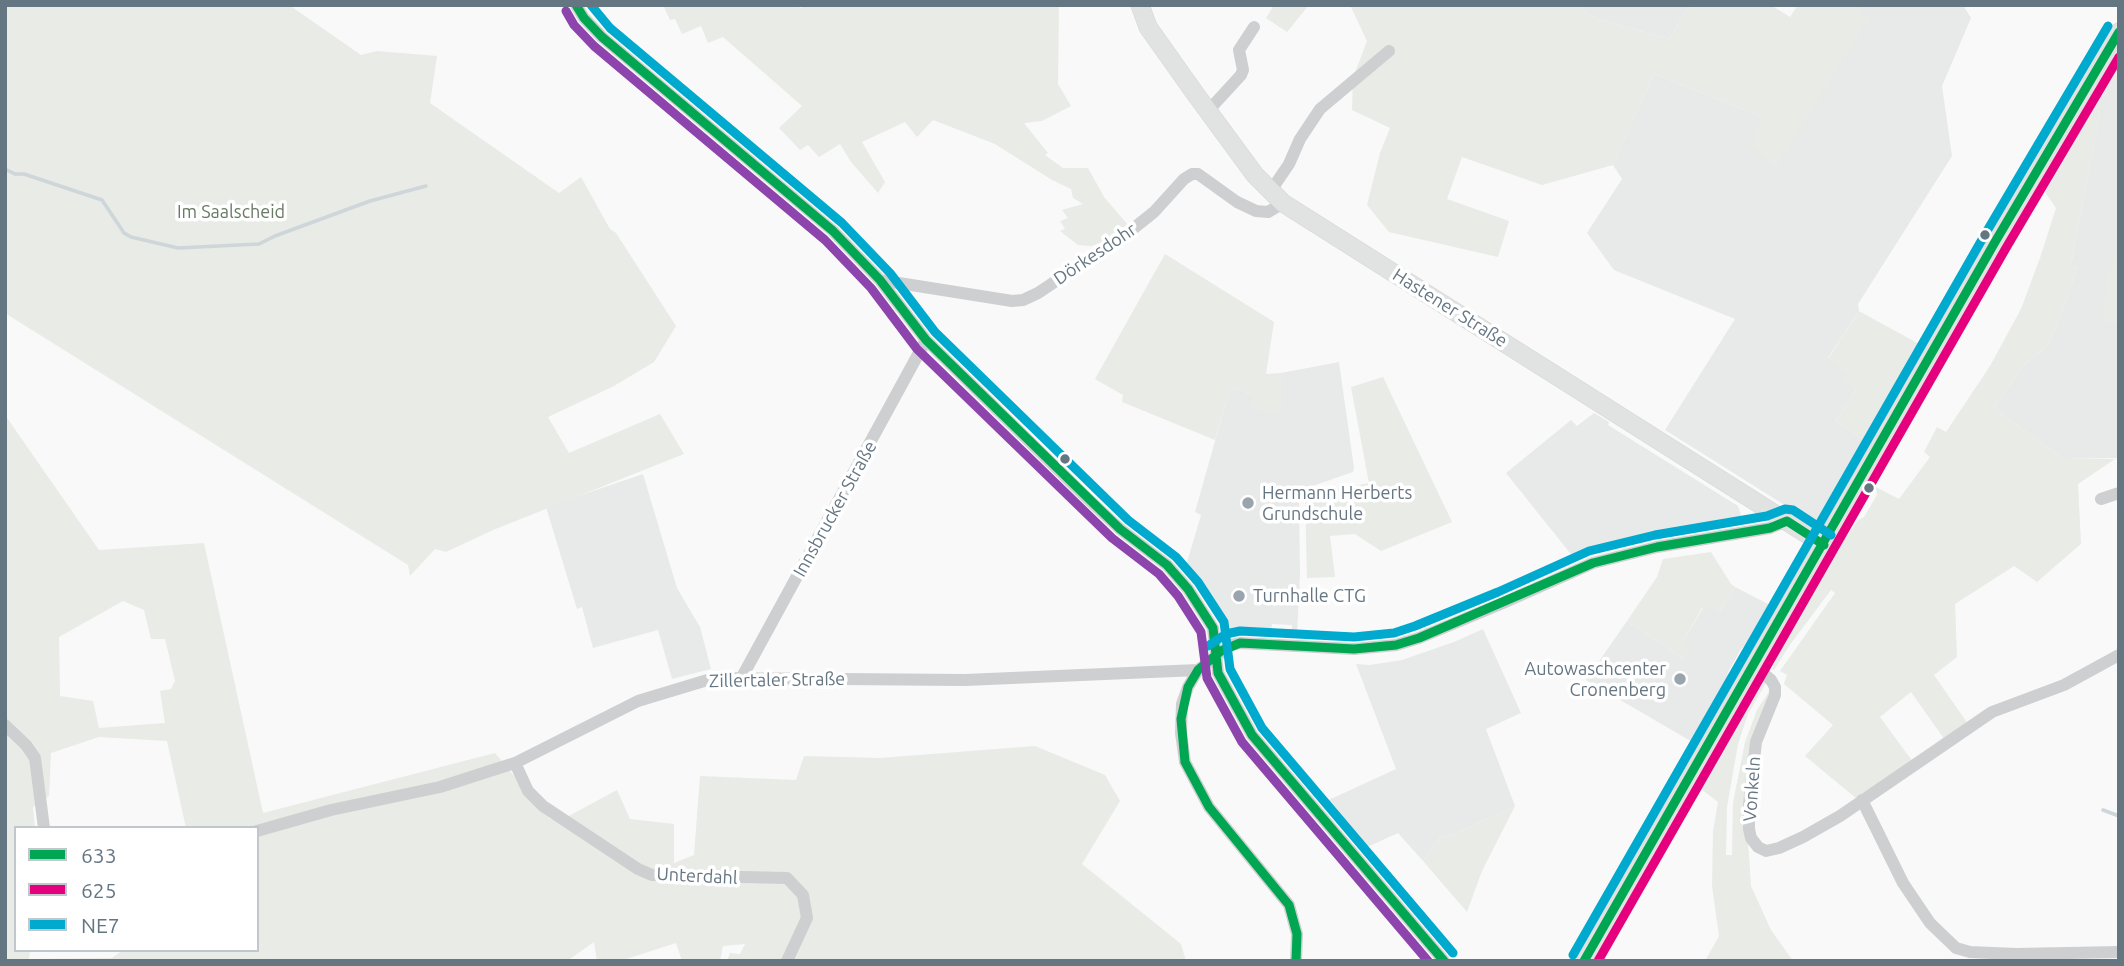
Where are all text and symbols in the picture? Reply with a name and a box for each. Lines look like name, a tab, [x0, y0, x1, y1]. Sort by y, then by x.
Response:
park label: Im Saalscheid	[177, 201, 285, 223]
street label: Dörkesdohr	[1050, 219, 1140, 289]
unlabelled marker	[1978, 228, 1992, 242]
street label: Hastener Straße	[1389, 264, 1511, 352]
street label: Innsbrucker Straße	[789, 437, 881, 581]
unlabelled marker	[1058, 452, 1072, 466]
unlabelled marker	[1862, 481, 1876, 495]
place label: Hermann Herberts Grundschule	[1262, 482, 1412, 524]
marker: Hermann Herberts Grundschule	[1240, 495, 1256, 511]
place label: Turnhalle CTG	[1253, 585, 1366, 607]
marker: Turnhalle CTG	[1231, 588, 1247, 604]
place label: Autowaschcenter Cronenberg	[1524, 658, 1666, 700]
street label: Zillertaler Straße	[709, 668, 845, 692]
marker: Autowaschcenter Cronenberg	[1672, 671, 1688, 687]
street label: Vonkeln	[1739, 756, 1765, 822]
legend	[14, 826, 259, 952]
text: 633	[81, 843, 117, 867]
street label: Unterdahl	[656, 863, 738, 889]
text: 625	[81, 878, 117, 902]
text: NE7	[81, 913, 120, 937]

